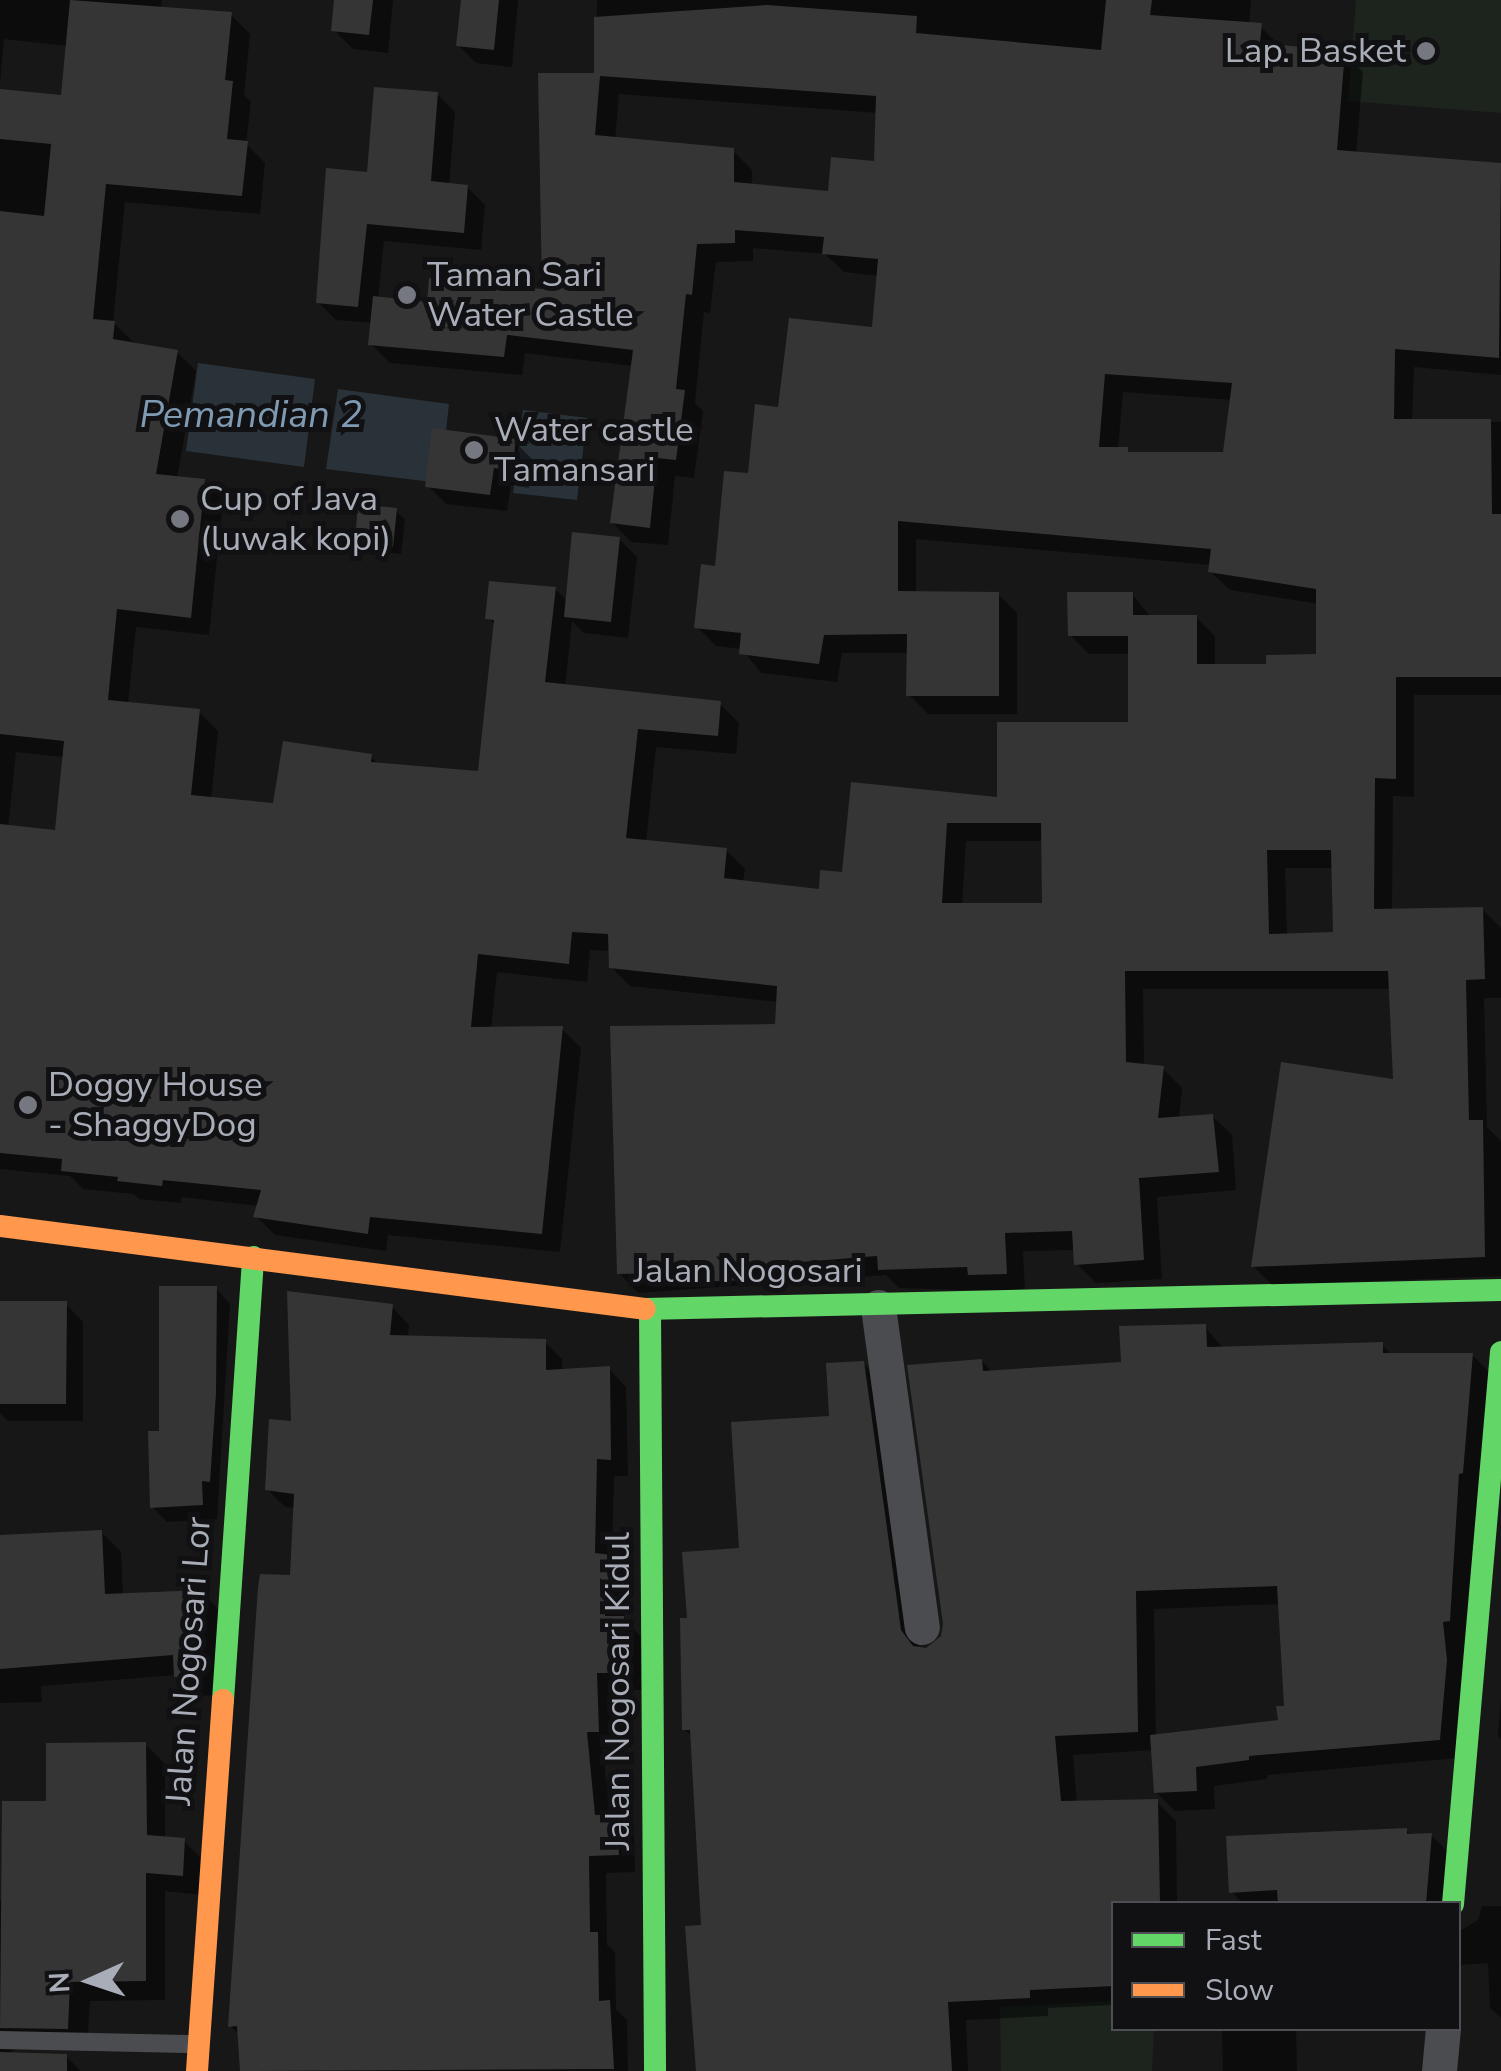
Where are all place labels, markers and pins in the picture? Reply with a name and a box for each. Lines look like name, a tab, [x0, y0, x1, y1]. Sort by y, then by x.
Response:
place label: Lap. Basket	[1225, 30, 1406, 72]
marker: Lap. Basket	[1415, 40, 1437, 62]
place label: Taman Sari Water Castle	[427, 254, 634, 336]
marker: Taman Sari Water Castle	[396, 284, 418, 306]
place label: Water castle Tamansari	[494, 409, 694, 491]
marker: Water castle Tamansari	[463, 439, 485, 461]
place label: Cup of Java (luwak kopi)	[200, 478, 391, 560]
marker: Cup of Java (luwak kopi)	[169, 508, 191, 530]
place label: Doggy House - ShaggyDog	[48, 1064, 263, 1146]
marker: Doggy House - ShaggyDog	[17, 1094, 39, 1116]

